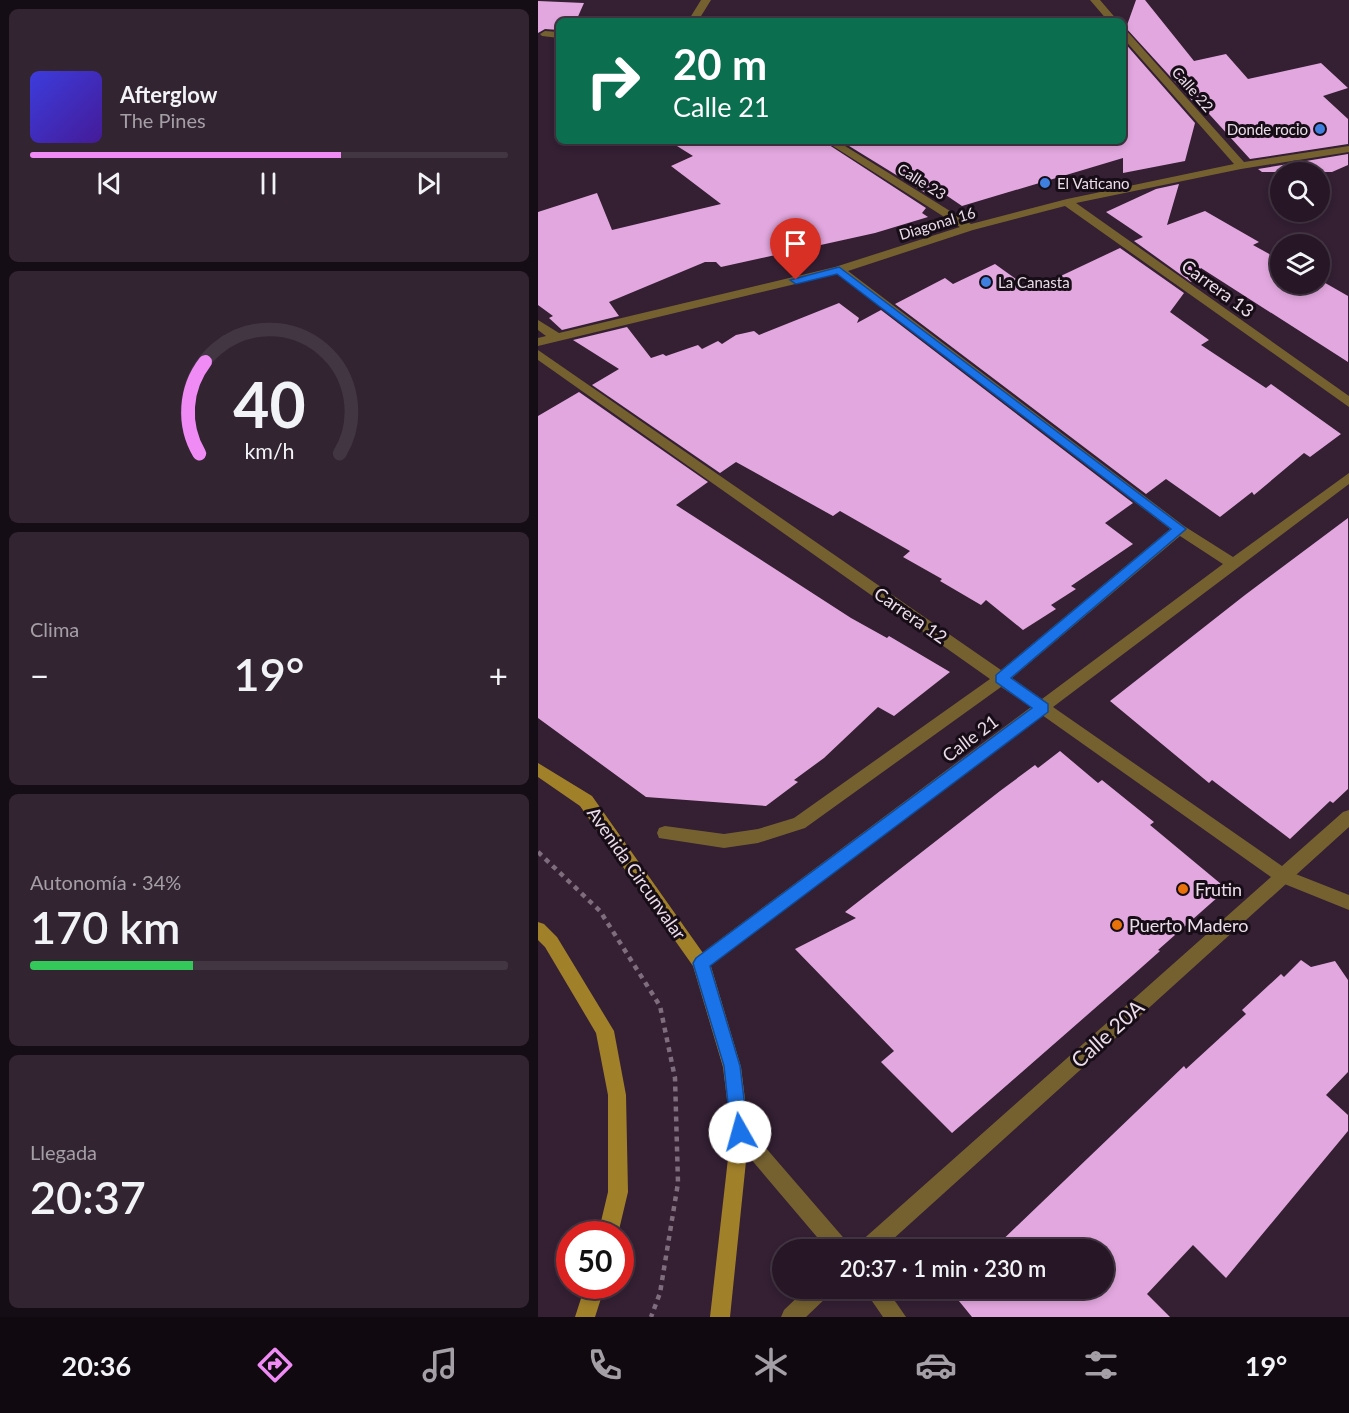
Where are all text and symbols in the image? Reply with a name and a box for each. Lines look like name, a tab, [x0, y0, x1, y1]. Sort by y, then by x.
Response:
text: 20 m	[673, 39, 767, 89]
icon: right	[574, 42, 652, 120]
street label: Calle 22	[1169, 63, 1217, 115]
text: Afterglow	[120, 81, 217, 108]
text: Calle 21	[673, 90, 770, 123]
text: The Pines	[120, 108, 206, 132]
place label: Donde rocio	[1227, 120, 1308, 138]
marker: Donde rocio	[1313, 122, 1327, 136]
street label: Calle 23	[894, 159, 950, 203]
map controls	[1270, 162, 1330, 294]
button: search	[1270, 162, 1330, 222]
icon: previous	[93, 167, 126, 200]
icon: pause	[252, 167, 285, 200]
icon: next	[412, 167, 445, 200]
place label: El Vaticano	[1057, 174, 1130, 192]
marker: El Vaticano	[1038, 176, 1052, 190]
street label: Diagonal 16	[897, 203, 978, 243]
pin	[770, 218, 821, 280]
icon: arrive	[779, 227, 812, 260]
button: layers	[1270, 234, 1330, 294]
street label: Carrera 13	[1178, 254, 1258, 322]
place label: La Canasta	[998, 273, 1070, 291]
marker: La Canasta	[979, 275, 993, 289]
text: 40	[233, 366, 305, 441]
text: km/h	[244, 438, 294, 464]
street label: Carrera 12	[870, 582, 952, 648]
text: Clima	[30, 617, 79, 641]
text: 19°	[234, 647, 304, 701]
text: −	[30, 655, 49, 695]
text: +	[489, 655, 508, 695]
street label: Calle 21	[938, 710, 1002, 766]
street label: Avenida Circunvalar	[583, 802, 691, 944]
text: Autonomía · 34%	[30, 870, 181, 894]
place label: Frutin	[1195, 878, 1242, 900]
marker: Frutin	[1176, 882, 1190, 896]
text: 170 km	[30, 900, 180, 954]
place label: Puerto Madero	[1129, 914, 1248, 936]
marker: Puerto Madero	[1110, 918, 1124, 932]
street label: Calle 20A	[1065, 993, 1149, 1072]
position arrow	[708, 1100, 772, 1164]
text: Llegada	[30, 1140, 97, 1164]
text: 20:37	[30, 1170, 146, 1224]
speed limit sign: 50	[556, 1221, 634, 1299]
text: 20:37 · 1 min · 230 m	[840, 1255, 1046, 1282]
icon: directions	[254, 1344, 296, 1386]
icon: music	[419, 1344, 461, 1386]
icon: phone	[584, 1344, 626, 1386]
icon: climate	[750, 1344, 792, 1386]
icon: car	[915, 1344, 957, 1386]
icon: filters	[1080, 1344, 1122, 1386]
text: 20:36	[62, 1349, 131, 1382]
text: 19°	[1245, 1349, 1287, 1382]

